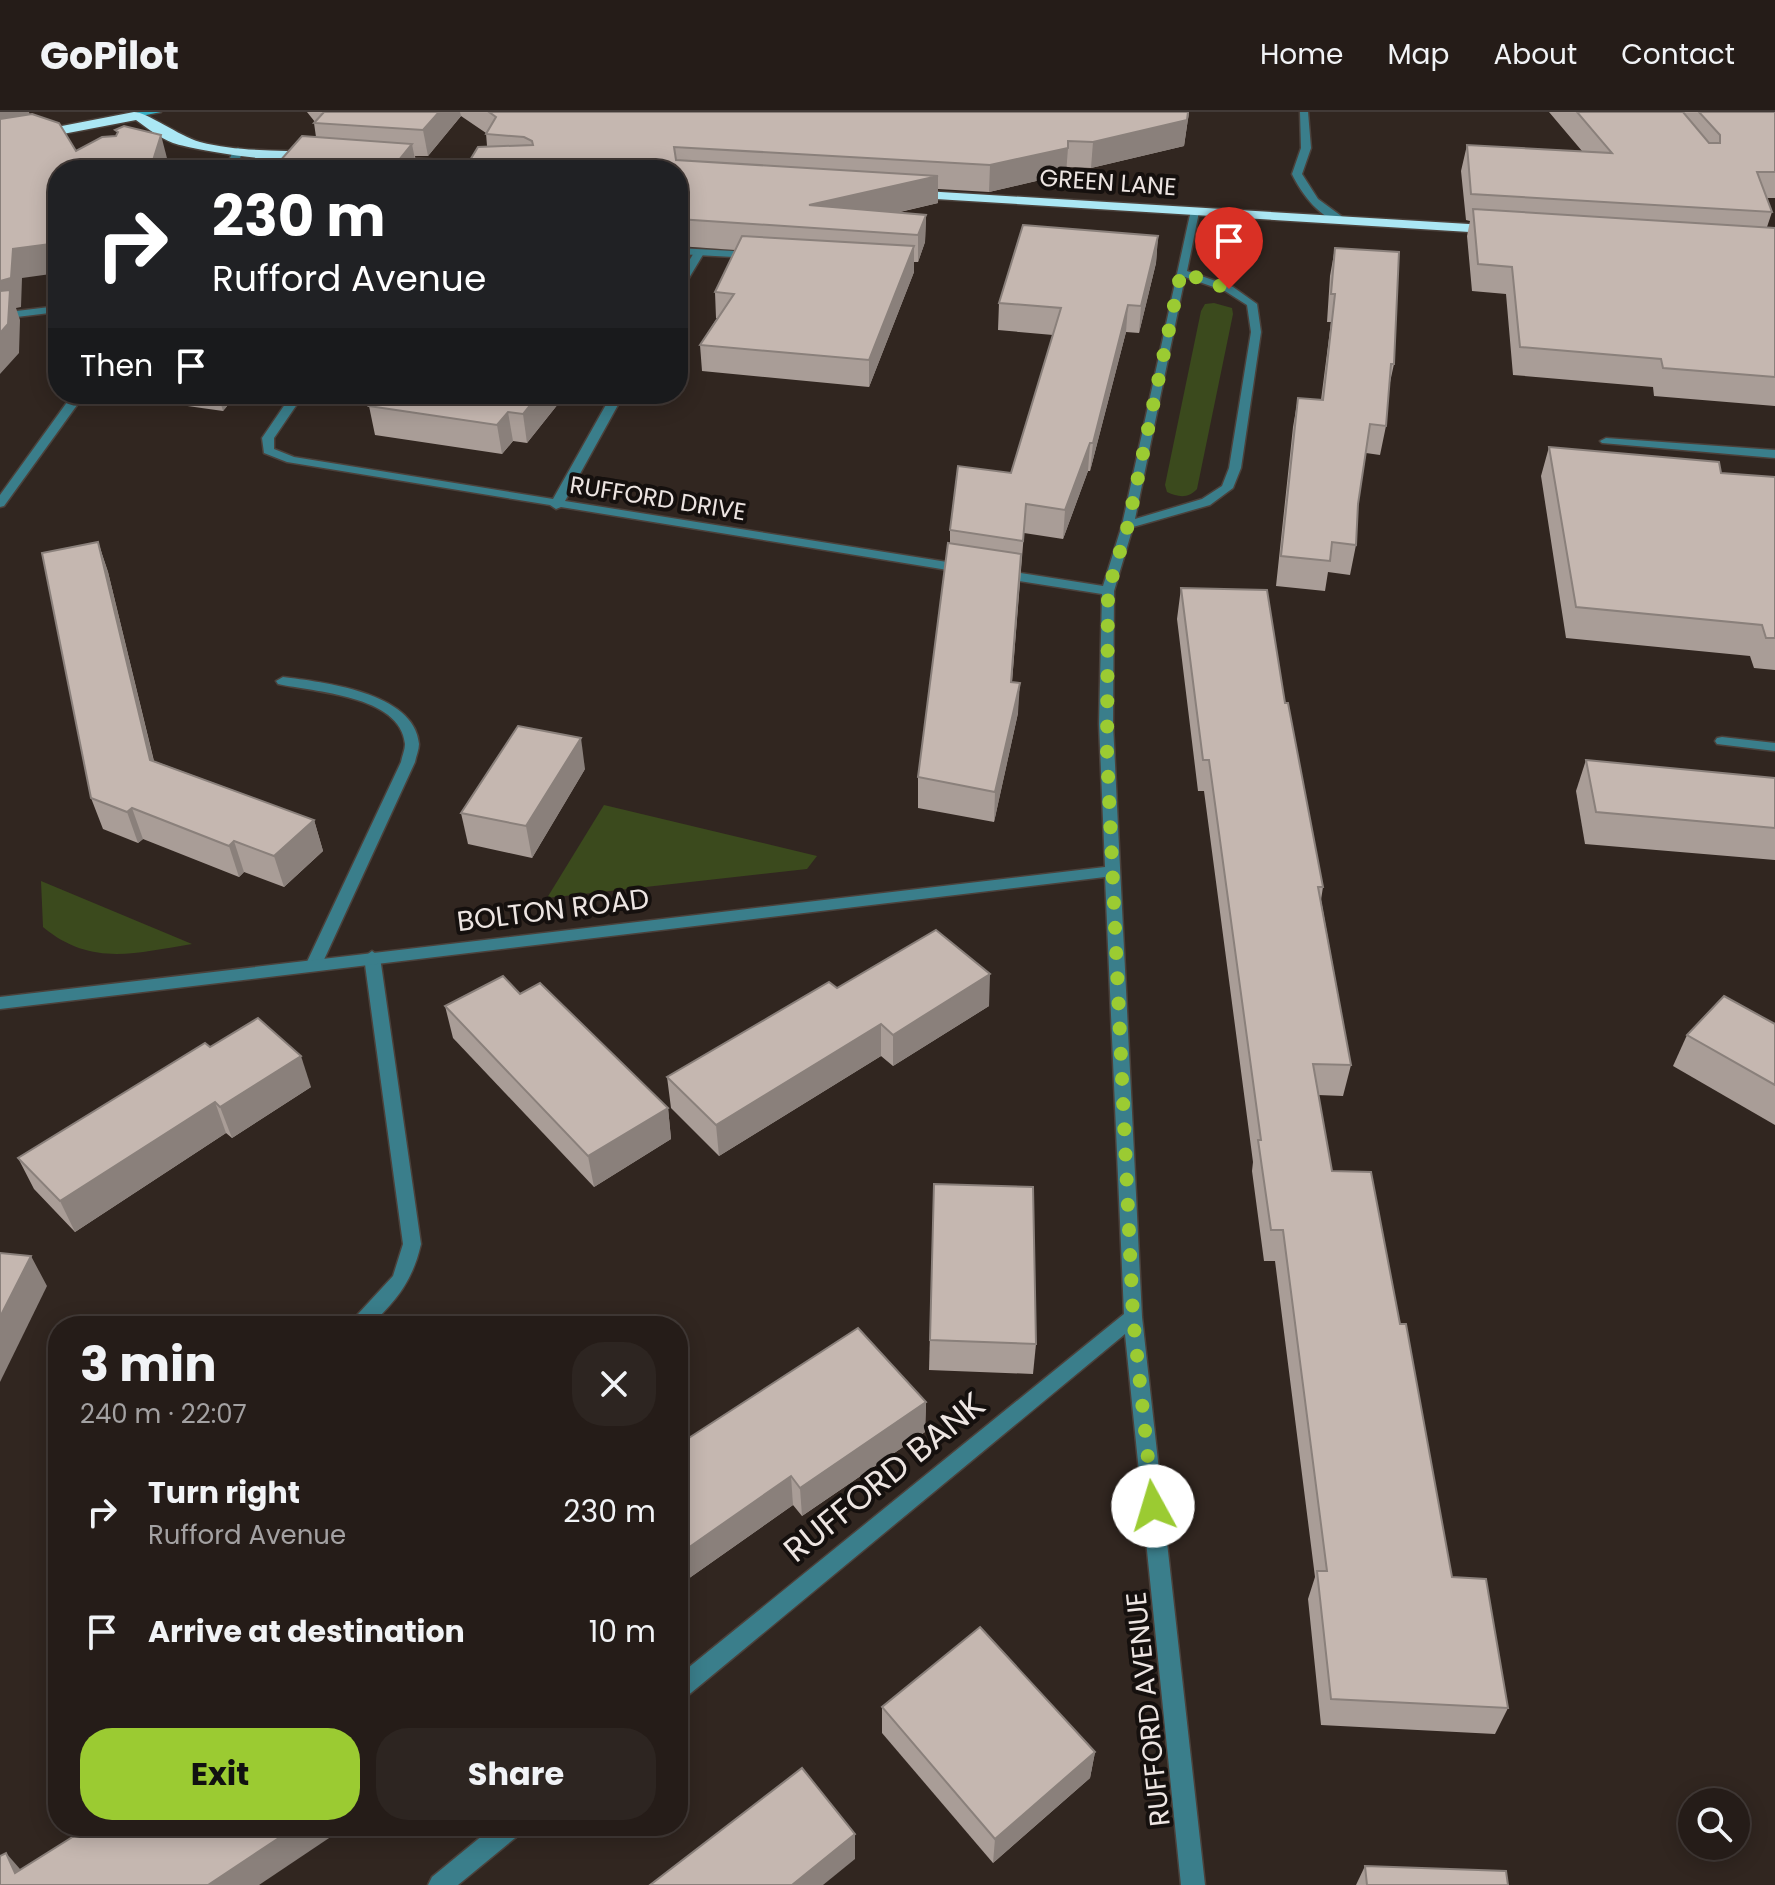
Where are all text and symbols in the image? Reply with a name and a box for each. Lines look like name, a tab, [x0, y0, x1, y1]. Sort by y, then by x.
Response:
text: GoPilot	[40, 29, 179, 82]
text: Home	[1260, 35, 1343, 74]
text: Map	[1387, 35, 1449, 74]
text: About	[1493, 35, 1577, 74]
text: Contact	[1621, 35, 1735, 74]
street label: GREEN LANE	[1039, 161, 1177, 203]
text: 230 m	[212, 177, 386, 256]
icon: right	[80, 192, 184, 296]
pin	[1195, 207, 1263, 289]
icon: arrive	[1207, 219, 1251, 263]
text: Rufford Avenue	[212, 253, 486, 304]
text: Then	[80, 344, 153, 387]
icon: arrive	[169, 344, 213, 388]
street label: RUFFORD DRIVE	[568, 468, 748, 528]
street label: BOLTON ROAD	[455, 879, 651, 941]
text: 3 min	[80, 1331, 217, 1398]
button: close	[572, 1342, 656, 1426]
street label: RUFFORD BANK	[773, 1381, 995, 1573]
text: 240 m · 22:07	[80, 1396, 247, 1432]
position arrow	[1111, 1464, 1195, 1548]
text: Turn right	[148, 1471, 300, 1514]
icon: right	[80, 1490, 124, 1534]
text: 230 m	[563, 1490, 656, 1533]
text: Rufford Avenue	[148, 1517, 346, 1553]
street label: RUFFORD AVENUE	[1116, 1590, 1180, 1828]
icon: arrive	[80, 1610, 124, 1654]
text: Arrive at destination	[148, 1610, 465, 1653]
text: 10 m	[589, 1610, 656, 1653]
button: Exit	[80, 1728, 360, 1820]
button: Share	[376, 1728, 656, 1820]
map controls	[1678, 1788, 1750, 1860]
button: search	[1678, 1788, 1750, 1860]

